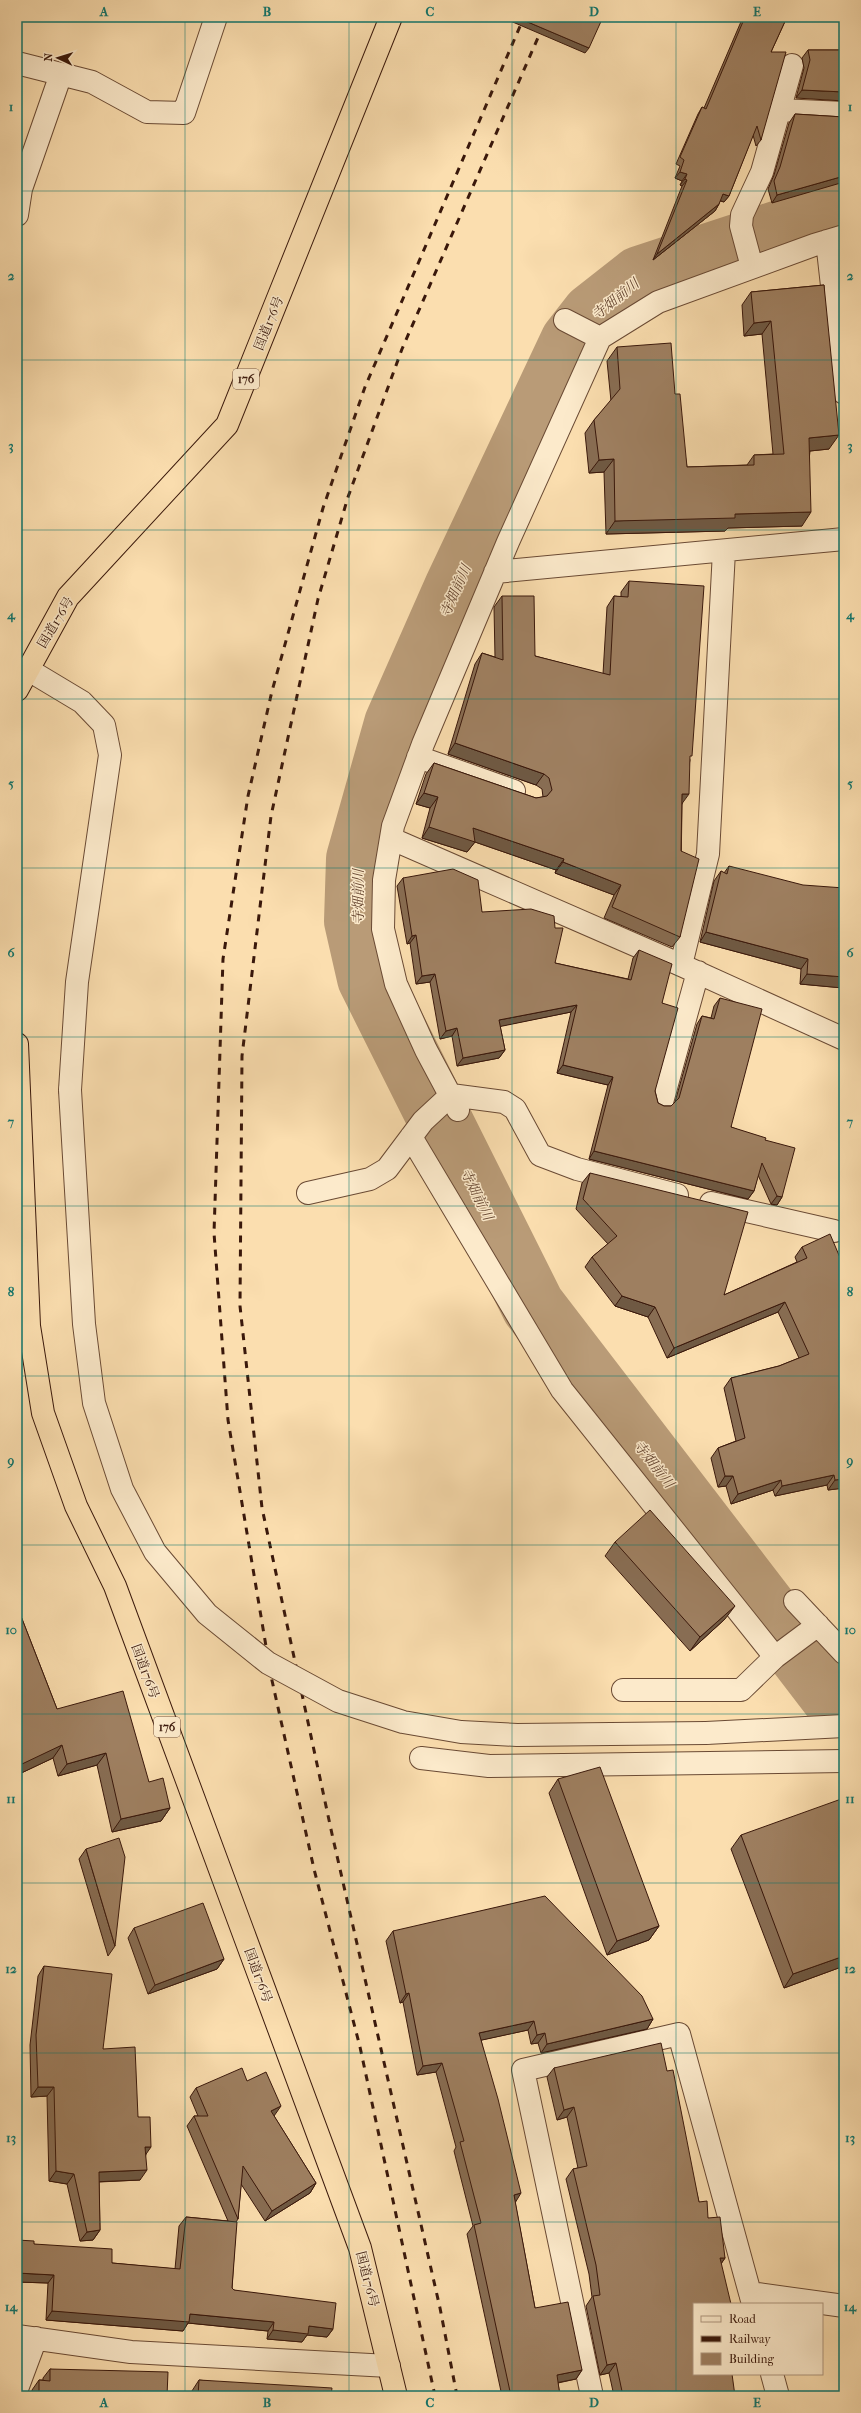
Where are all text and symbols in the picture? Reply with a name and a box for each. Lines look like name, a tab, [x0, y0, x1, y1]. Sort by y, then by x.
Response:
text: A	[99, 4, 109, 19]
text: B	[263, 4, 272, 19]
text: C	[426, 4, 435, 19]
text: D	[589, 4, 599, 19]
text: E	[753, 4, 761, 19]
north arrow	[38, 38, 78, 78]
text: N	[42, 52, 55, 62]
text: 1	[9, 99, 14, 114]
text: 1	[848, 99, 853, 114]
text: 2	[8, 268, 15, 283]
text: 2	[847, 268, 854, 283]
water label: 寺畑前川	[588, 274, 644, 324]
street label: 国道176号	[251, 294, 286, 352]
road number: 176	[233, 369, 259, 389]
text: 3	[8, 438, 14, 454]
text: 3	[847, 438, 853, 454]
water label: 寺畑前川	[436, 560, 475, 620]
street label: 国道176号	[34, 594, 77, 651]
text: 4	[6, 607, 16, 623]
text: 4	[845, 607, 855, 623]
text: 5	[8, 776, 14, 791]
text: 5	[847, 776, 853, 791]
water label: 寺畑前川	[350, 867, 367, 925]
text: 6	[7, 945, 15, 960]
text: 6	[846, 945, 854, 960]
text: 7	[7, 1114, 15, 1129]
text: 7	[846, 1114, 854, 1129]
water label: 寺畑前川	[457, 1165, 497, 1225]
text: 8	[8, 1284, 15, 1299]
text: 8	[847, 1284, 854, 1299]
water label: 寺畑前川	[630, 1437, 679, 1493]
text: 9	[7, 1453, 15, 1469]
text: 9	[846, 1453, 854, 1469]
text: 10	[5, 1622, 17, 1637]
text: 10	[844, 1622, 856, 1637]
street label: 国道176号	[129, 1642, 162, 1700]
road number: 176	[154, 1717, 180, 1737]
text: 11	[6, 1791, 16, 1806]
text: 11	[845, 1791, 855, 1806]
street label: 国道176号	[242, 1946, 275, 2004]
text: 12	[5, 1961, 17, 1976]
text: 12	[844, 1961, 856, 1976]
text: 13	[6, 2130, 16, 2146]
text: 13	[845, 2130, 855, 2146]
street label: 国道176号	[353, 2250, 382, 2309]
text: 14	[5, 2299, 18, 2315]
text: 14	[844, 2299, 857, 2315]
legend	[693, 2303, 823, 2375]
text: Road	[729, 2312, 756, 2326]
text: Railway	[729, 2332, 771, 2346]
text: Building	[729, 2352, 774, 2366]
text: A	[99, 2395, 109, 2410]
text: B	[263, 2395, 272, 2410]
text: C	[426, 2395, 435, 2410]
text: D	[589, 2395, 599, 2410]
text: E	[753, 2395, 761, 2410]

